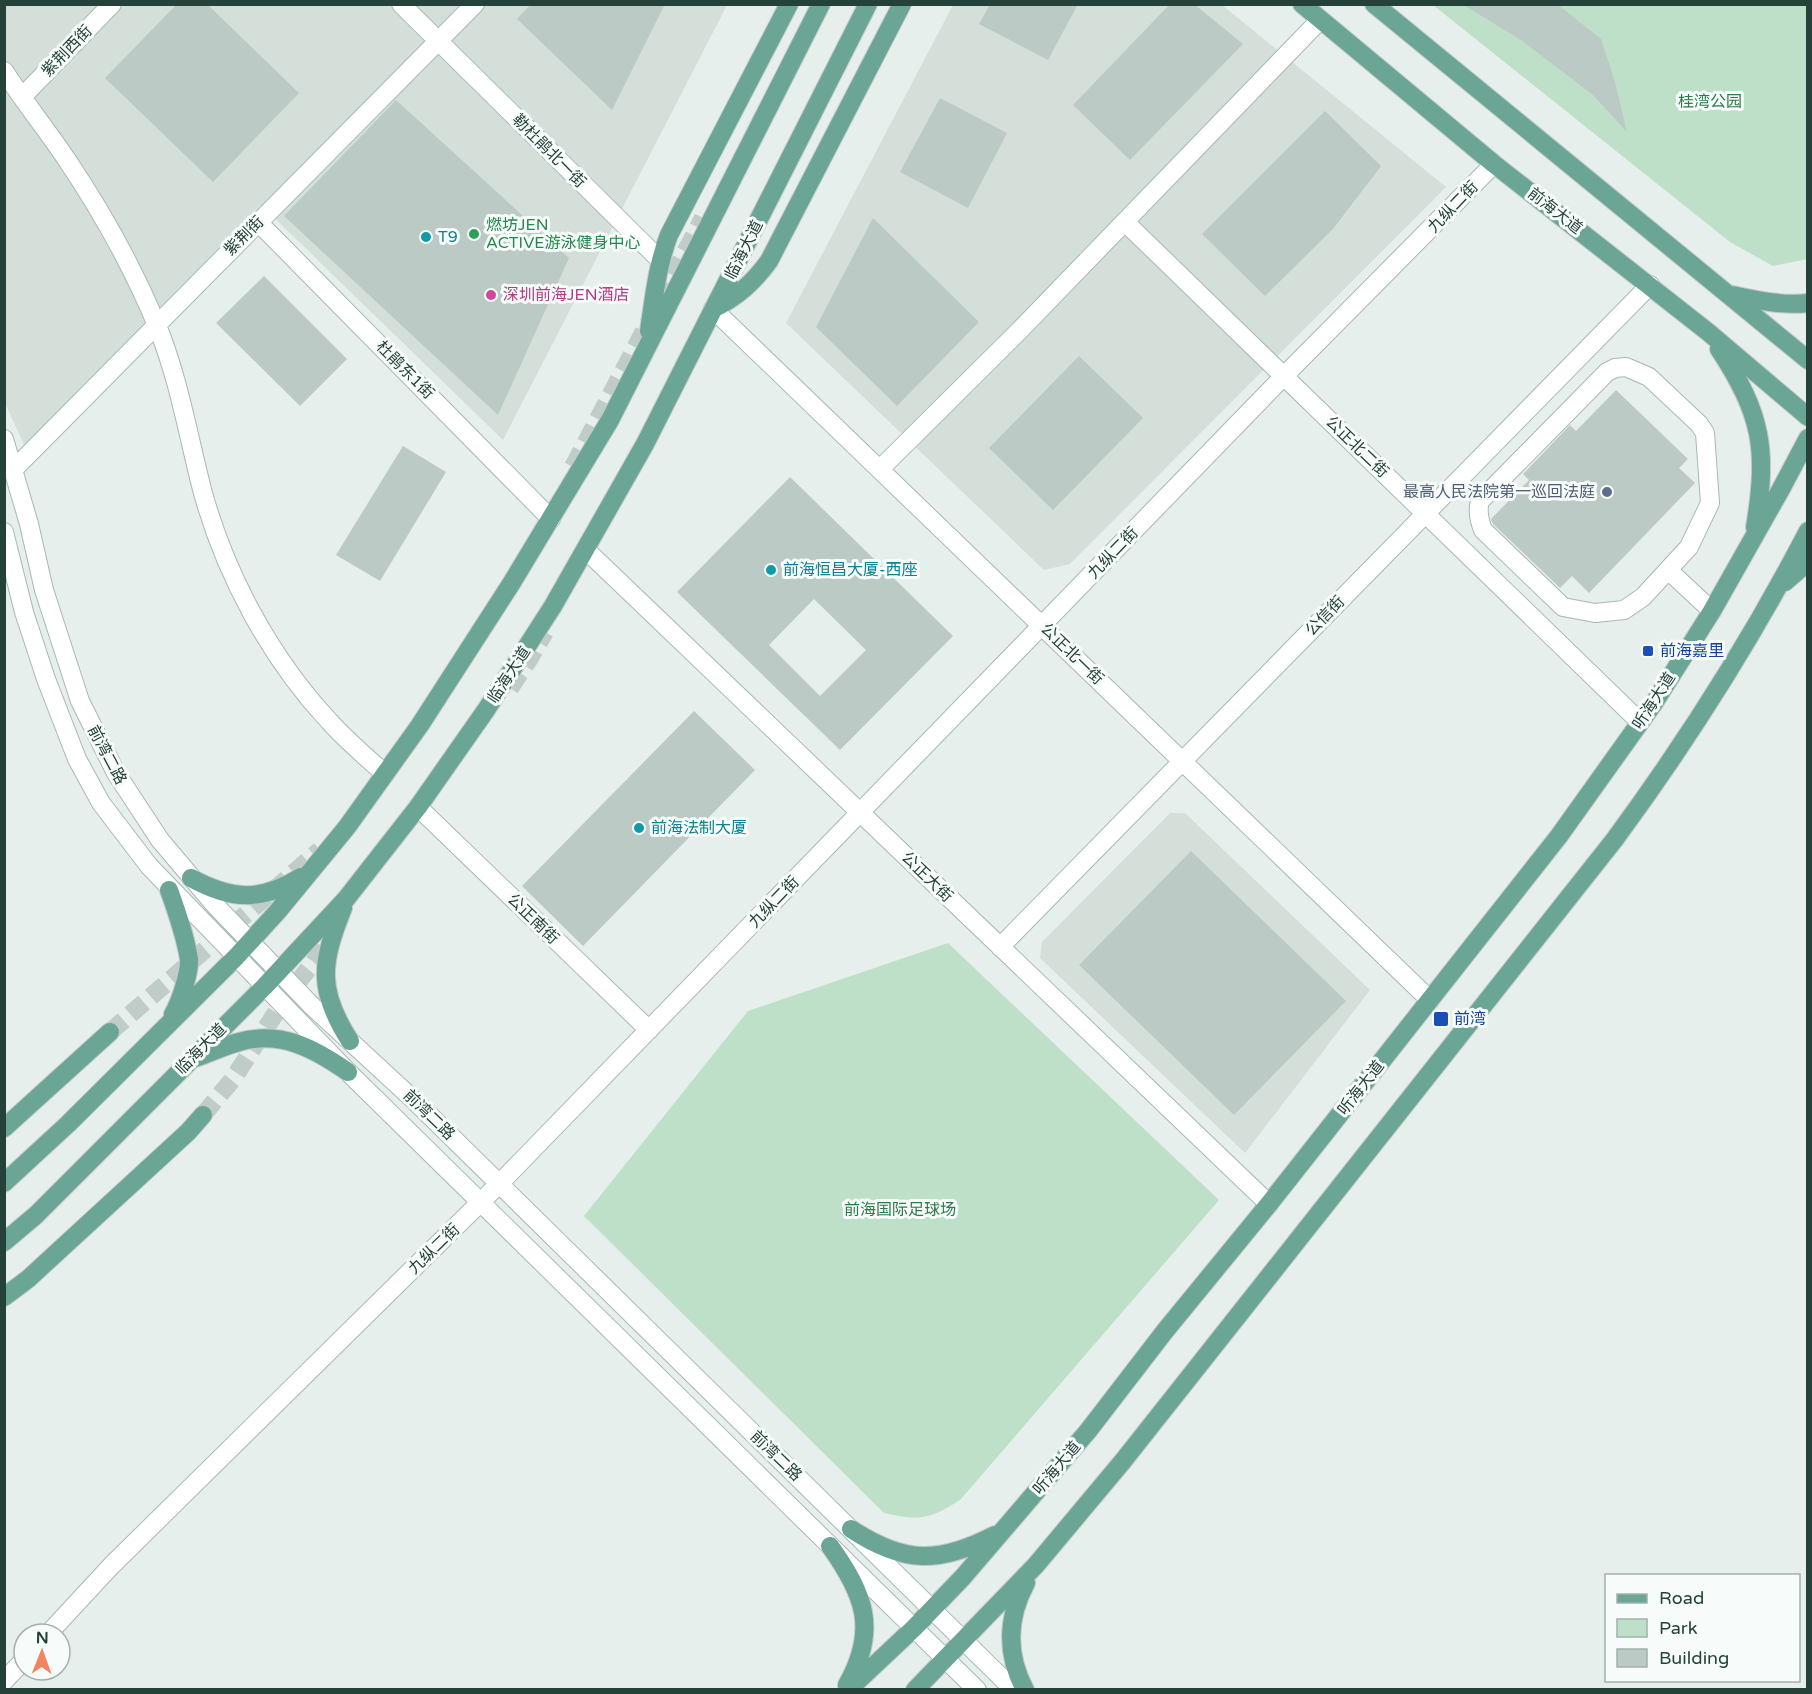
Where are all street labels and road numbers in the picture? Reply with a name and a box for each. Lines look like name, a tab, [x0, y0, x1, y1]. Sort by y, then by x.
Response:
street label: 紫荆西街	[38, 21, 96, 81]
street label: 勒杜鹃北一街	[508, 110, 590, 192]
street label: 九纵二街	[1424, 177, 1482, 237]
street label: 前海大道	[1524, 183, 1586, 239]
street label: 紫荆街	[220, 212, 268, 260]
street label: 临海大道	[721, 217, 767, 283]
street label: 杜鹃东1街	[372, 337, 438, 403]
street label: 公正北二街	[1321, 412, 1393, 482]
street label: 九纵二街	[1084, 523, 1142, 583]
street label: 公信街	[1301, 592, 1349, 640]
street label: 公正北一街	[1036, 619, 1108, 689]
street label: 临海大道	[483, 643, 535, 707]
street label: 听海大道	[1628, 669, 1680, 733]
street label: 前湾二路	[83, 722, 131, 788]
street label: 公正大街	[897, 848, 957, 906]
street label: 九纵二街	[745, 872, 803, 932]
street label: 公正南街	[503, 890, 563, 948]
street label: 临海大道	[171, 1019, 231, 1079]
street label: 听海大道	[1333, 1057, 1389, 1119]
street label: 前湾二路	[399, 1086, 459, 1144]
street label: 九纵二街	[404, 1220, 464, 1278]
street label: 前湾二路	[746, 1427, 806, 1485]
street label: 听海大道	[1029, 1437, 1085, 1499]

